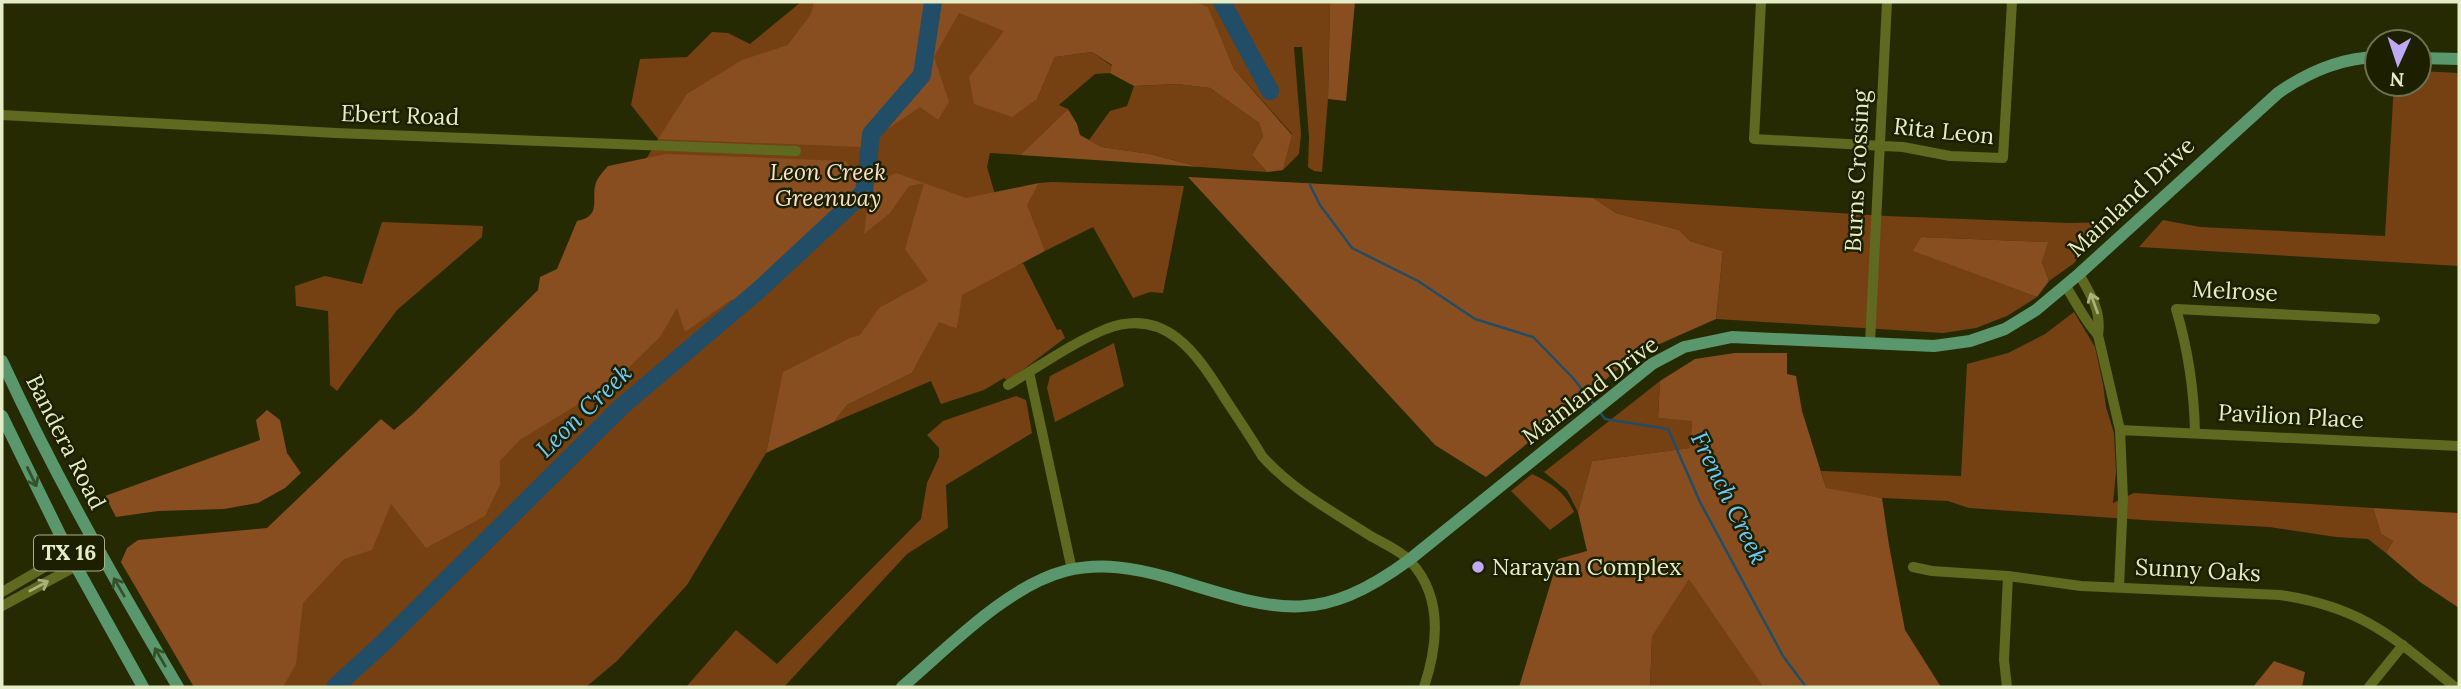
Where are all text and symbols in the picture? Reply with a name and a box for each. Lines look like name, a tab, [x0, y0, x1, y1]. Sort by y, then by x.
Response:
north arrow	[2363, 28, 2433, 98]
text: N	[2389, 68, 2405, 92]
street label: Burns Crossing	[1838, 88, 1875, 253]
street label: Ebert Road	[340, 98, 460, 131]
street label: Rita Leon	[1892, 111, 1996, 150]
street label: Mainland Drive	[2061, 131, 2200, 263]
park label: Leon Creek Greenway	[770, 157, 886, 212]
street label: Melrose	[2191, 274, 2279, 307]
one-way arrow	[2086, 293, 2099, 315]
street label: Mainland Drive	[1516, 329, 1663, 450]
water label: Leon Creek	[529, 357, 638, 464]
street label: Bandera Road	[20, 370, 113, 514]
street label: Pavilion Place	[2217, 397, 2365, 434]
water label: French Creek	[1684, 426, 1775, 569]
one-way arrow	[25, 466, 39, 487]
road number: TX 16	[34, 536, 104, 570]
place label: Narayan Complex	[1492, 552, 1681, 581]
street label: Sunny Oaks	[2134, 552, 2262, 587]
marker: Narayan Complex	[1470, 559, 1486, 575]
one-way arrow	[112, 577, 125, 598]
one-way arrow	[28, 579, 49, 592]
one-way arrow	[153, 648, 167, 668]

